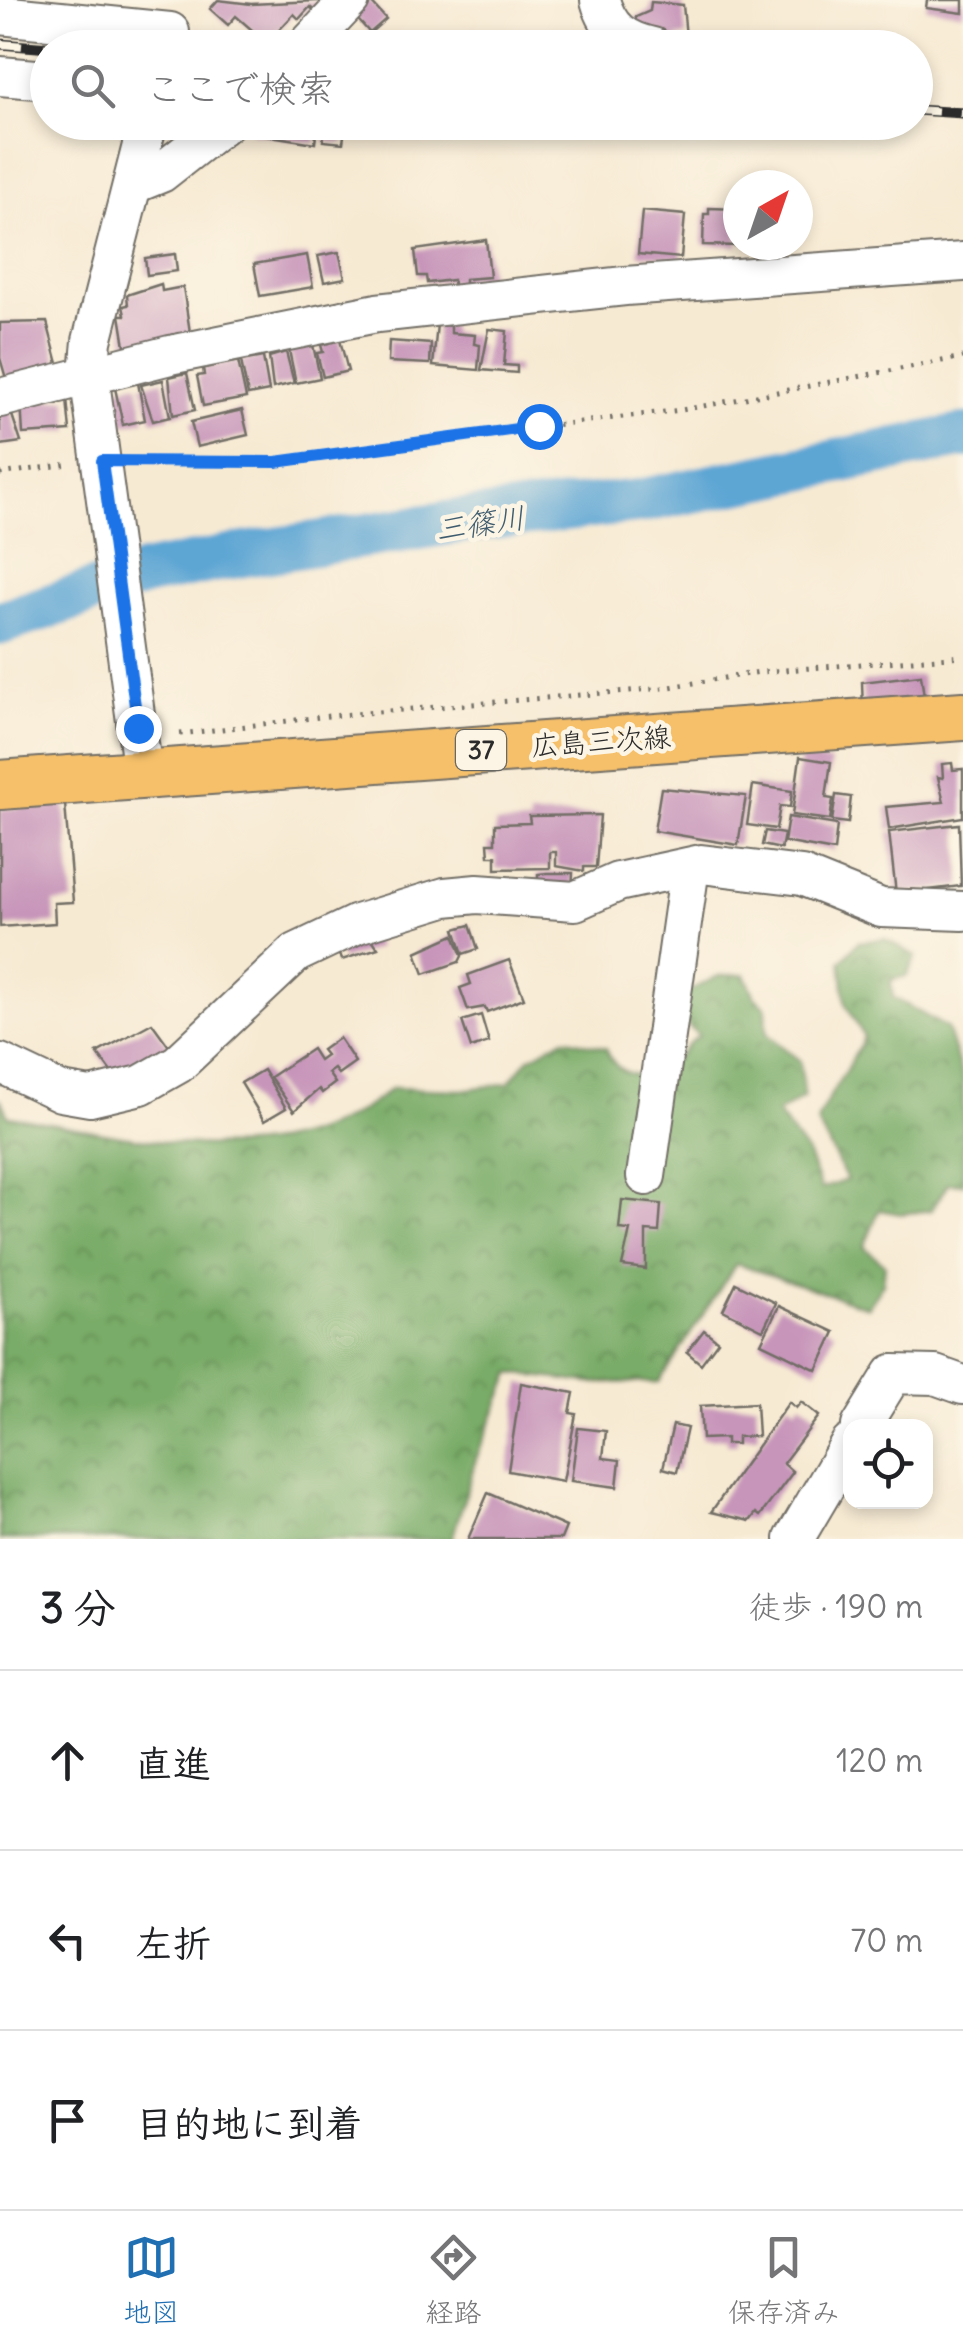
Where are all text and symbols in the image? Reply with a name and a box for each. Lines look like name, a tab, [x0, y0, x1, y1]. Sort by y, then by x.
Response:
search box	[30, 30, 933, 140]
icon: search	[65, 58, 120, 113]
text: ここで検索	[145, 65, 335, 112]
north arrow	[723, 170, 813, 260]
route start	[517, 404, 563, 450]
water label: 三篠川	[433, 498, 527, 548]
route end	[116, 706, 162, 752]
street label: 広島三次線	[530, 718, 672, 764]
road number: 37	[456, 730, 506, 770]
map controls	[843, 1419, 933, 1509]
button: locate	[843, 1419, 933, 1509]
text: 3 分	[40, 1582, 116, 1634]
text: 徒歩 · 190 m	[749, 1586, 923, 1627]
icon: ahead	[40, 1733, 95, 1788]
text: 直進	[135, 1740, 211, 1787]
text: 120 m	[836, 1740, 923, 1781]
icon: left	[40, 1913, 95, 1968]
text: 左折	[135, 1920, 211, 1967]
text: 70 m	[851, 1920, 923, 1961]
icon: arrive	[40, 2093, 95, 2148]
text: 目的地に到着	[135, 2100, 363, 2147]
tab: 地図	[123, 2230, 179, 2330]
tab: 経路	[425, 2230, 482, 2330]
tab: 保存済み	[728, 2230, 840, 2330]

